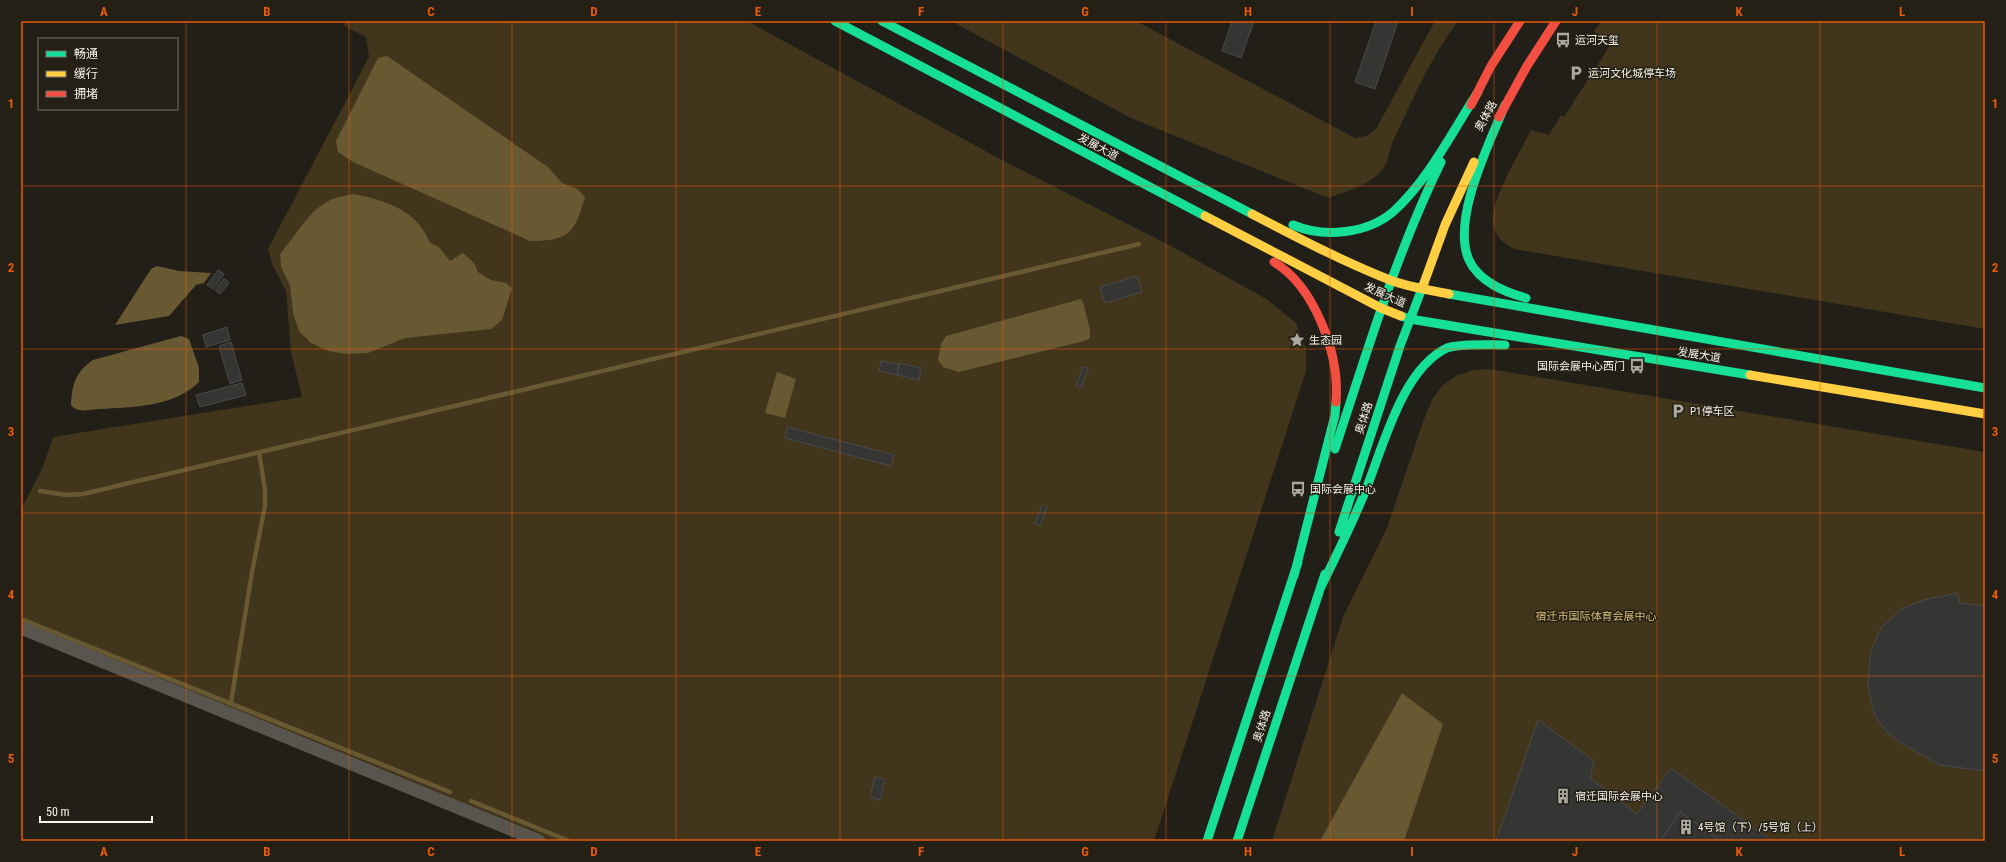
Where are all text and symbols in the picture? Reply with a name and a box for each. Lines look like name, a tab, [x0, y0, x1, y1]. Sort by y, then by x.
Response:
text: A	[100, 4, 108, 19]
text: B	[263, 4, 271, 19]
text: C	[427, 4, 435, 19]
text: D	[590, 4, 598, 19]
text: E	[755, 4, 762, 19]
text: F	[918, 4, 924, 19]
text: G	[1081, 4, 1089, 19]
text: H	[1244, 4, 1252, 19]
text: I	[1410, 4, 1414, 19]
text: J	[1572, 4, 1578, 19]
text: K	[1735, 4, 1743, 19]
text: L	[1899, 4, 1905, 19]
bus stop icon: 运河天玺	[1554, 31, 1572, 49]
place label: 运河天玺	[1575, 34, 1619, 47]
legend	[38, 38, 178, 110]
text: 畅通	[74, 47, 98, 61]
parking icon: 运河文化城停车场	[1567, 64, 1585, 82]
text: 缓行	[74, 67, 98, 81]
place label: 运河文化城停车场	[1588, 67, 1676, 80]
text: 拥堵	[74, 87, 98, 101]
text: 1	[8, 96, 14, 111]
text: 1	[1992, 96, 1998, 111]
street label: 奥体路	[1472, 98, 1500, 134]
street label: 发展大道	[1076, 131, 1120, 163]
text: 2	[8, 260, 15, 275]
text: 2	[1992, 260, 1999, 275]
street label: 发展大道	[1362, 280, 1408, 310]
place icon: 生态园	[1288, 331, 1306, 349]
place label: 生态园	[1309, 334, 1342, 347]
street label: 发展大道	[1676, 345, 1722, 365]
bus stop icon: 国际会展中心西门	[1628, 357, 1646, 375]
place label: 国际会展中心西门	[1537, 360, 1625, 373]
street label: 奥体路	[1353, 400, 1375, 436]
parking icon: P1停车区	[1669, 402, 1687, 420]
place label: P1停车区	[1690, 405, 1735, 418]
text: 3	[8, 424, 14, 439]
text: 3	[1992, 424, 1998, 439]
bus stop icon: 国际会展中心	[1289, 480, 1307, 498]
place label: 国际会展中心	[1310, 483, 1376, 496]
text: 4	[8, 587, 15, 602]
text: 4	[1992, 587, 1999, 602]
park label: 宿迁市国际体育会展中心	[1536, 610, 1657, 623]
street label: 奥体路	[1251, 708, 1273, 744]
text: 5	[8, 751, 15, 766]
text: 5	[1992, 751, 1999, 766]
building icon: 宿迁国际会展中心	[1554, 787, 1572, 805]
place label: 宿迁国际会展中心	[1575, 790, 1663, 803]
scale bar	[40, 798, 152, 824]
text: 50 m	[46, 805, 70, 819]
building icon: 4号馆（下）/5号馆（上）	[1677, 818, 1695, 836]
place label: 4号馆（下）/5号馆（上）	[1698, 821, 1823, 834]
text: A	[100, 844, 108, 859]
text: B	[263, 844, 271, 859]
text: C	[427, 844, 435, 859]
text: D	[590, 844, 598, 859]
text: E	[755, 844, 762, 859]
text: F	[918, 844, 924, 859]
text: G	[1081, 844, 1089, 859]
text: H	[1244, 844, 1252, 859]
text: I	[1410, 844, 1414, 859]
text: J	[1572, 844, 1578, 859]
text: K	[1735, 844, 1743, 859]
text: L	[1899, 844, 1905, 859]

